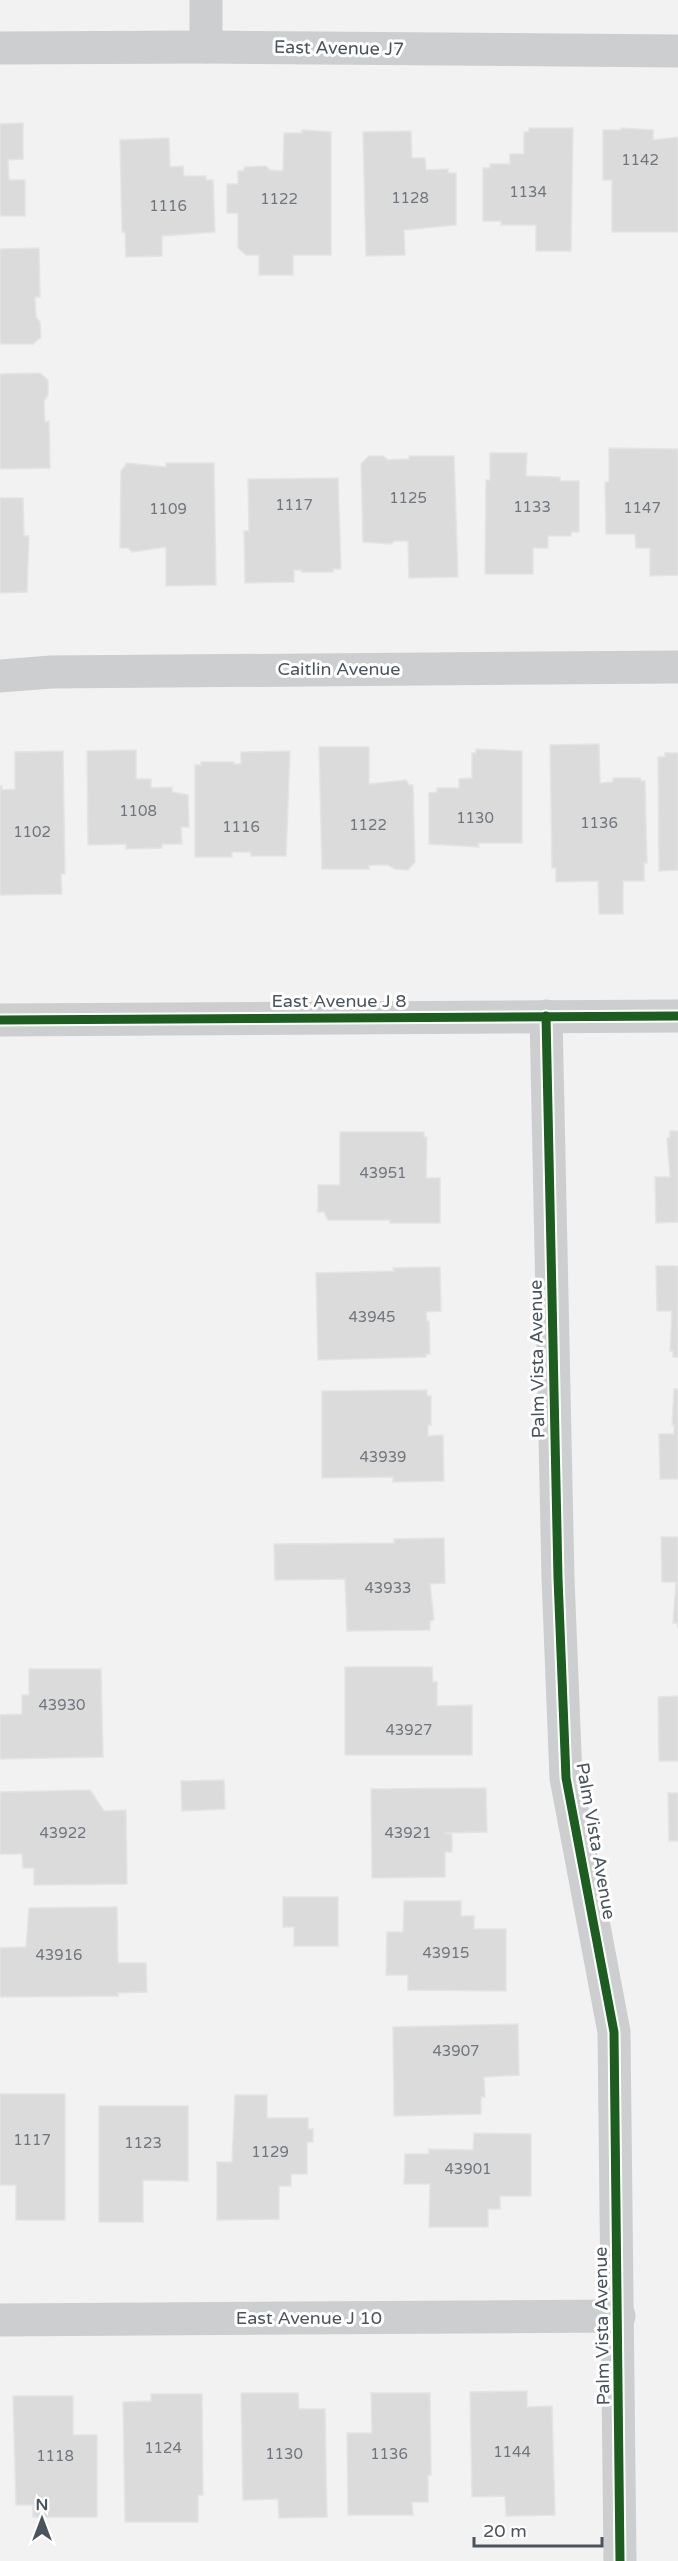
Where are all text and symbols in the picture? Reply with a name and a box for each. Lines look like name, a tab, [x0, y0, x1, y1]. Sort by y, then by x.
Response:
street label: East Avenue J7	[274, 36, 404, 60]
house number: 1142	[621, 151, 659, 169]
house number: 1134	[509, 183, 547, 201]
house number: 1128	[391, 189, 429, 207]
house number: 1122	[260, 190, 298, 208]
house number: 1116	[149, 197, 187, 215]
house number: 1125	[389, 489, 427, 507]
house number: 1117	[275, 496, 313, 514]
house number: 1133	[513, 498, 551, 516]
house number: 1147	[623, 499, 661, 517]
house number: 1109	[149, 500, 187, 518]
street label: Caitlin Avenue	[277, 658, 401, 680]
house number: 1108	[119, 802, 157, 820]
house number: 1130	[456, 809, 494, 827]
house number: 1136	[580, 814, 618, 832]
house number: 1122	[349, 816, 387, 834]
house number: 1116	[222, 818, 260, 836]
house number: 1102	[13, 823, 51, 841]
street label: East Avenue J 8	[271, 990, 407, 1012]
house number: 43951	[359, 1164, 407, 1182]
street label: Palm Vista Avenue	[525, 1279, 549, 1439]
house number: 43945	[348, 1308, 396, 1326]
house number: 43939	[359, 1448, 407, 1466]
house number: 43933	[364, 1579, 412, 1597]
house number: 43930	[38, 1696, 86, 1714]
house number: 43927	[385, 1721, 433, 1739]
street label: Palm Vista Avenue	[571, 1761, 621, 1921]
house number: 43922	[39, 1824, 87, 1842]
house number: 43921	[384, 1824, 432, 1842]
house number: 43915	[422, 1944, 470, 1962]
house number: 43916	[35, 1946, 83, 1964]
house number: 43907	[432, 2042, 480, 2060]
house number: 1117	[13, 2131, 51, 2149]
house number: 1123	[124, 2134, 162, 2152]
house number: 1129	[251, 2143, 289, 2161]
house number: 43901	[444, 2160, 492, 2178]
street label: Palm Vista Avenue	[590, 2246, 614, 2406]
street label: East Avenue J 10	[236, 2307, 382, 2329]
house number: 1124	[144, 2439, 182, 2457]
house number: 1144	[493, 2443, 531, 2461]
house number: 1130	[265, 2445, 303, 2463]
house number: 1136	[370, 2445, 408, 2463]
house number: 1118	[36, 2447, 74, 2465]
north arrow	[12, 2489, 72, 2549]
text: N	[36, 2495, 48, 2515]
scale bar	[474, 2510, 602, 2548]
text: 20 m	[483, 2520, 527, 2542]

